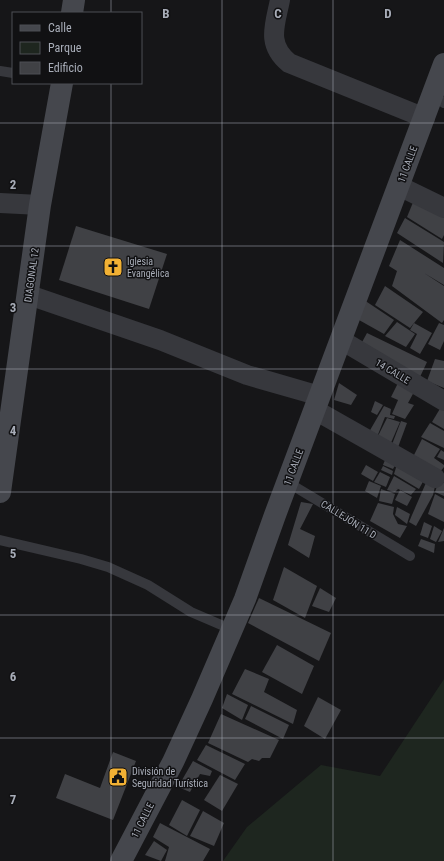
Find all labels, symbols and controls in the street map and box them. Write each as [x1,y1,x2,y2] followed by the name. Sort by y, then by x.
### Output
[162,6,170,21] text: B
[274,6,282,21] text: C
[384,6,392,21] text: D
[12,12,142,84] legend
[48,21,72,35] text: Calle
[48,41,82,55] text: Parque
[48,61,83,75] text: Edificio
[396,144,419,184] street label: 11 CALLE
[10,177,17,192] text: 2
[22,247,41,303] street label: DIAGONAL 12
[102,256,124,278] church icon: Iglesia Evangélica
[127,256,170,279] place label: Iglesia Evangélica
[10,300,16,315] text: 3
[374,357,412,386] street label: 14 CALLE
[10,423,17,438] text: 4
[282,447,305,487] street label: 11 CALLE
[319,497,379,541] street label: CALLEJÓN 11 D
[10,546,17,561] text: 5
[10,669,17,684] text: 6
[107,766,129,788] public building icon: División de Seguridad Turística
[132,766,208,789] place label: División de Seguridad Turística
[10,792,17,807] text: 7
[129,801,156,840] street label: 11 CALLE

